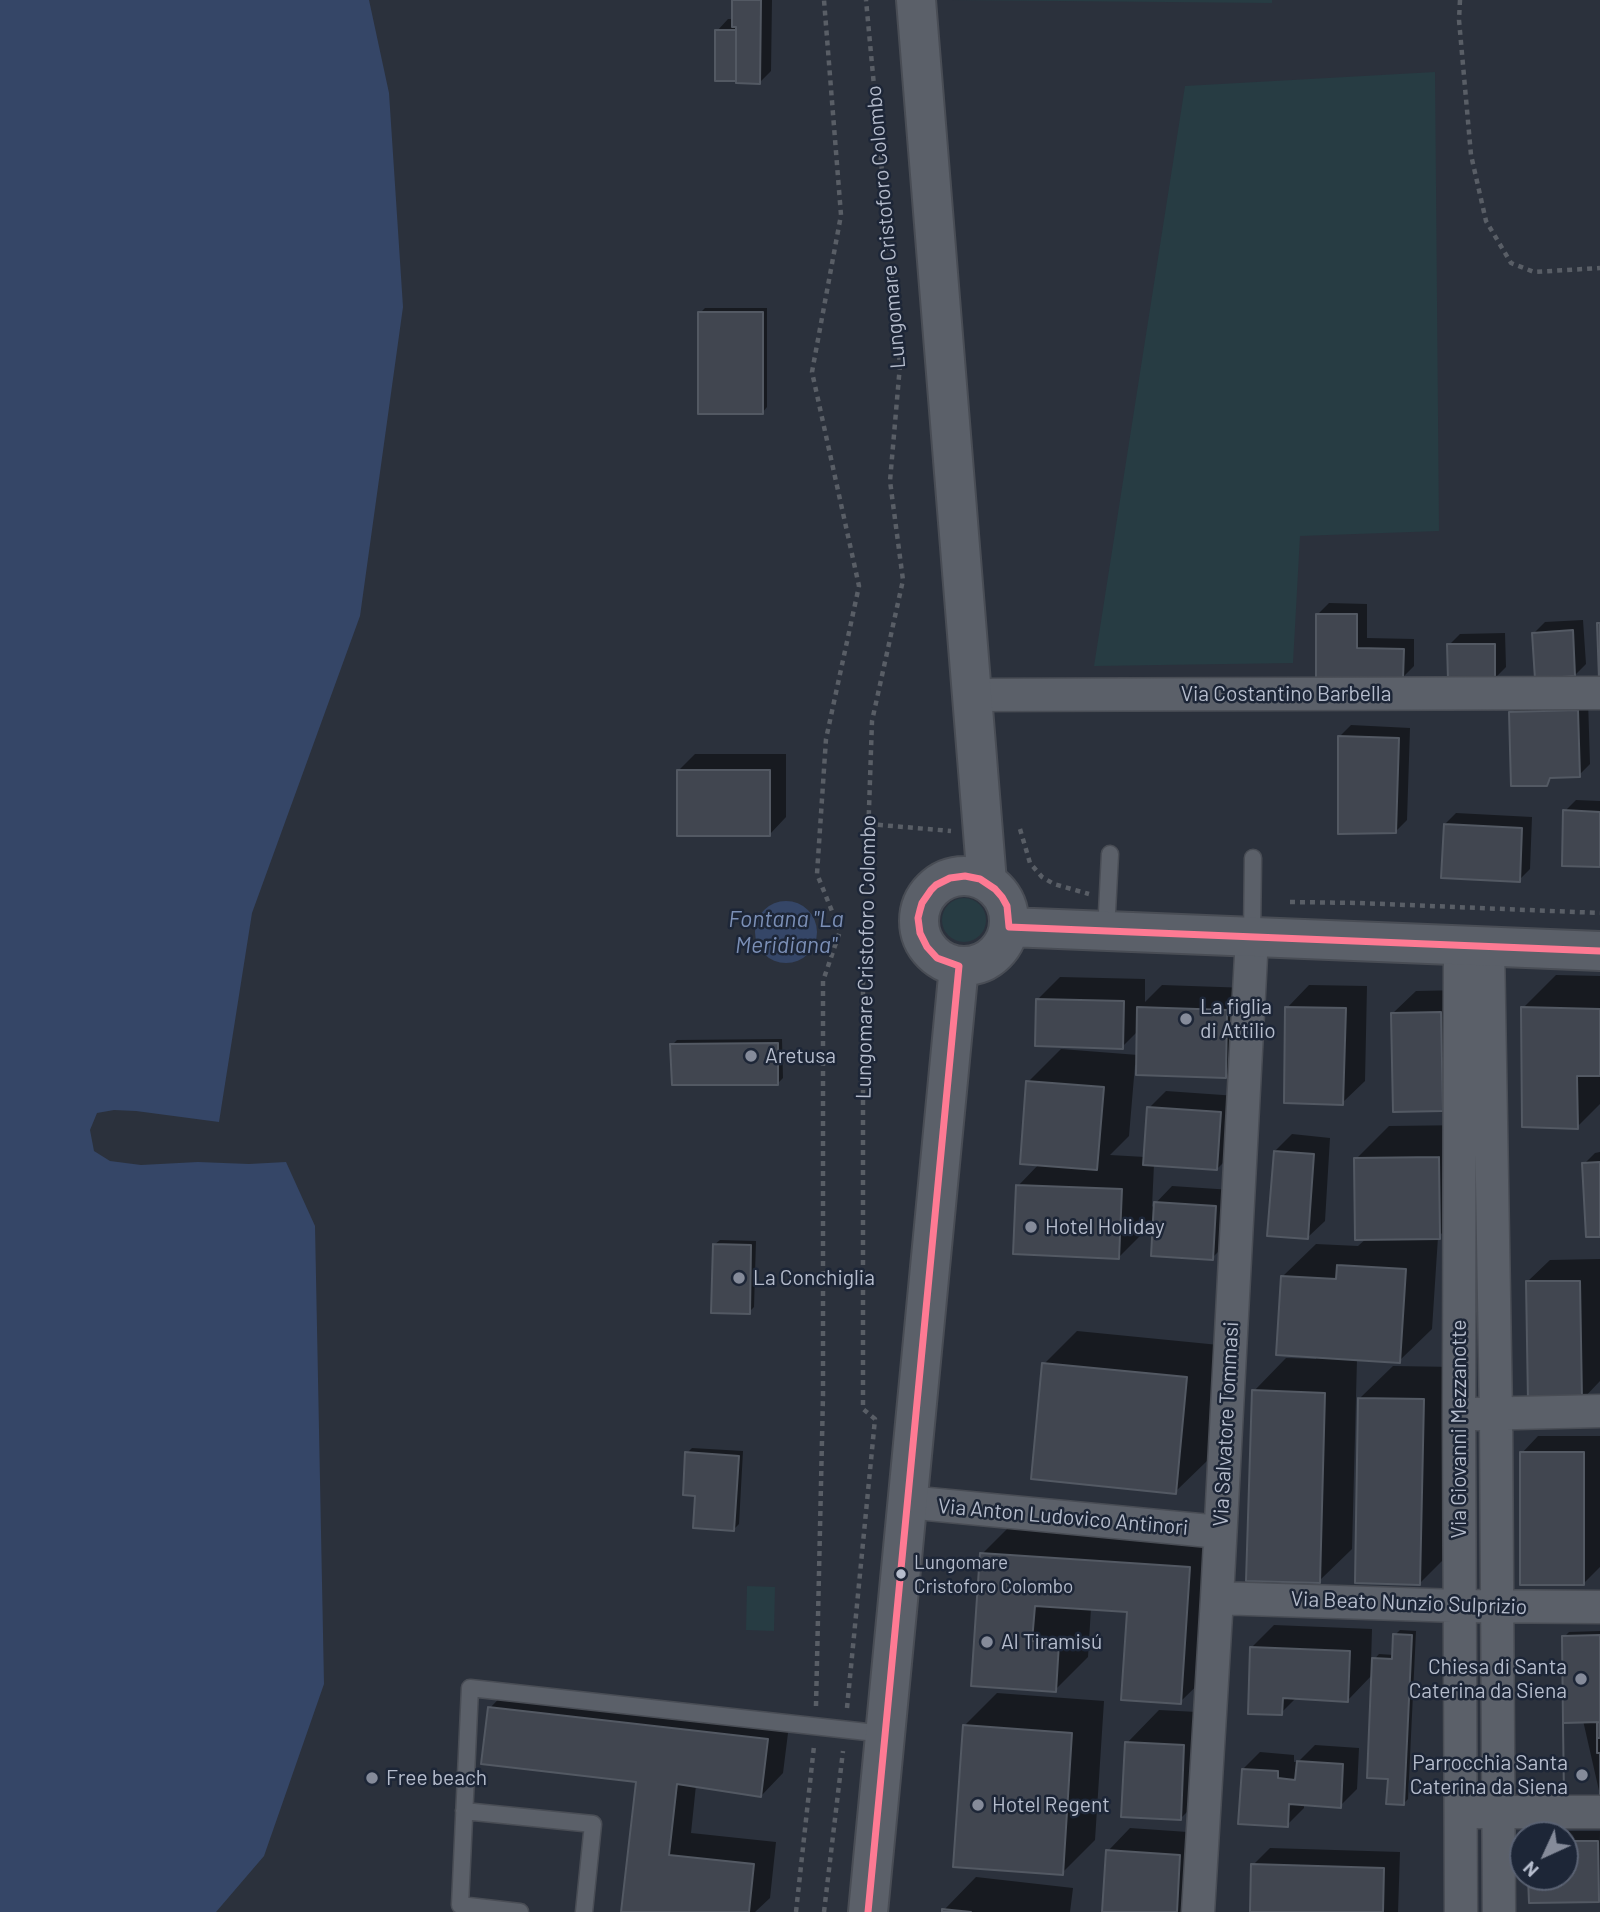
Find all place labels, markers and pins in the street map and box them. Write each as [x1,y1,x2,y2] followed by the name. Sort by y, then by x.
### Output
[1200,994,1276,1044] place label: La figlia di Attilio
[1178,1011,1194,1027] marker: La figlia di Attilio
[765,1043,836,1069] place label: Aretusa
[743,1048,759,1064] marker: Aretusa
[1045,1214,1165,1240] place label: Hotel Holiday
[1023,1219,1039,1235] marker: Hotel Holiday
[753,1265,875,1291] place label: La Conchiglia
[731,1270,747,1286] marker: La Conchiglia
[914,1552,1073,1596] place label: Lungomare Cristoforo Colombo
[894,1567,908,1581] marker: Lungomare Cristoforo Colombo
[1001,1629,1102,1655] place label: Al Tiramisú
[979,1634,995,1650] marker: Al Tiramisú
[1409,1654,1567,1704] place label: Chiesa di Santa Caterina da Siena
[1573,1671,1589,1687] marker: Chiesa di Santa Caterina da Siena
[1410,1750,1568,1800] place label: Parrocchia Santa Caterina da Siena
[386,1765,487,1791] place label: Free beach
[1574,1767,1590,1783] marker: Parrocchia Santa Caterina da Siena
[364,1770,380,1786] marker: Free beach
[992,1792,1110,1818] place label: Hotel Regent
[970,1797,986,1813] marker: Hotel Regent

